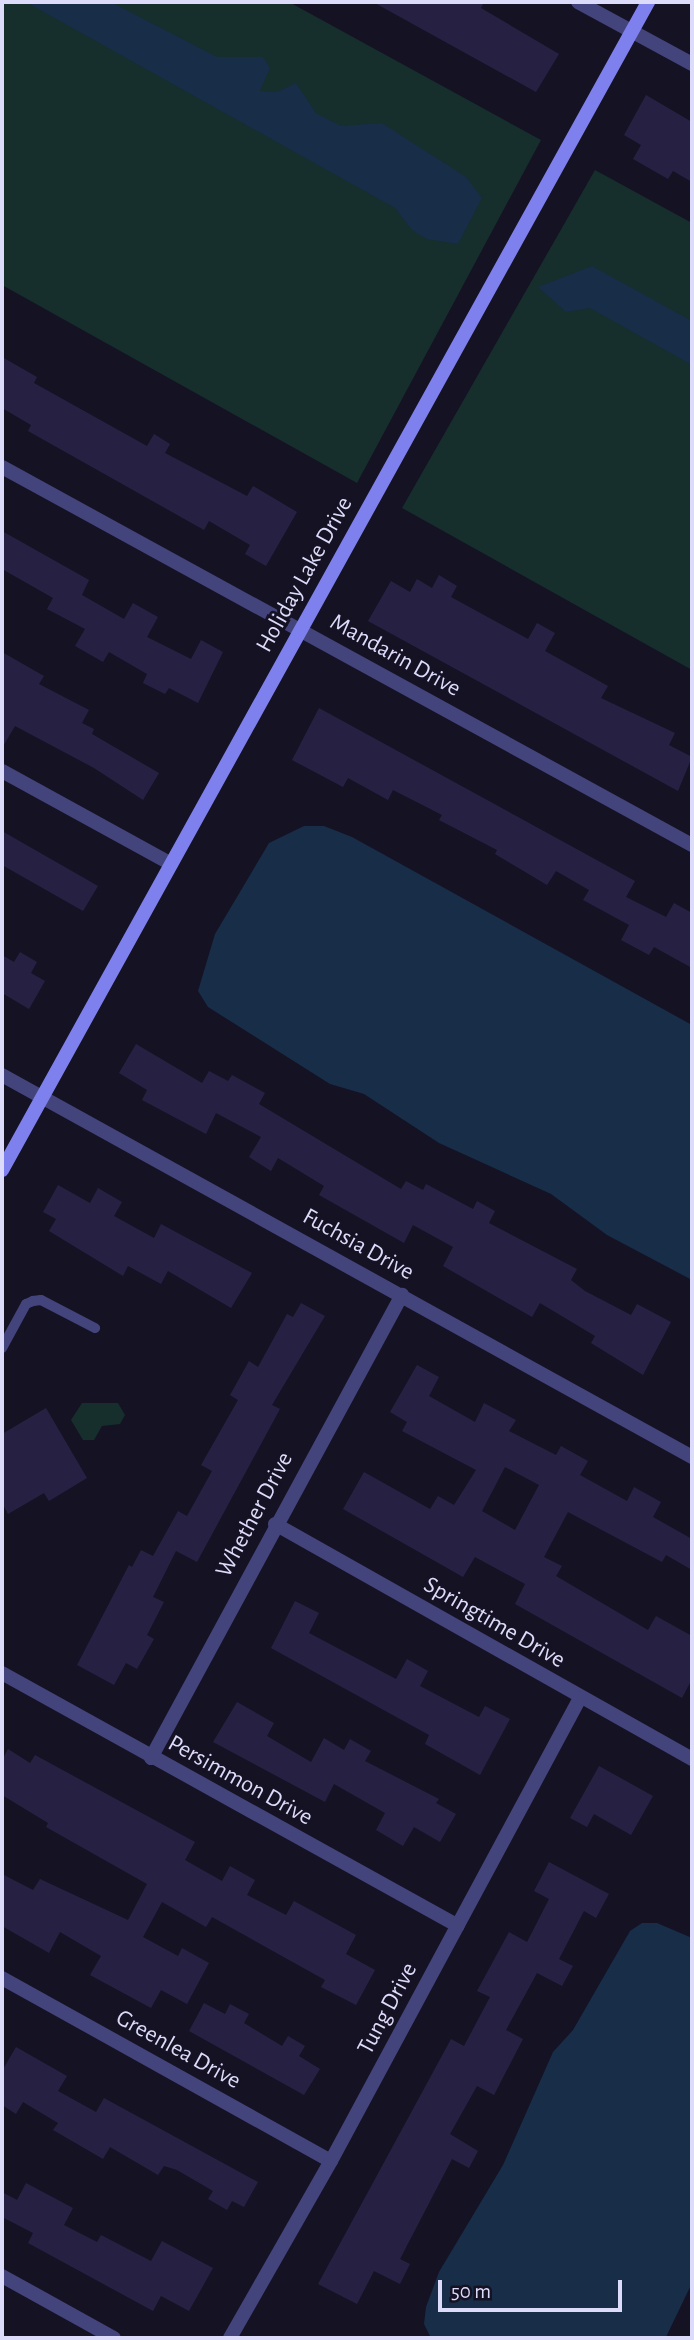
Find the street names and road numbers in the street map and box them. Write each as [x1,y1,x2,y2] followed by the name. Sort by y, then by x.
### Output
[250,492,360,658] street label: Holiday Lake Drive
[325,608,465,704] street label: Mandarin Drive
[297,1203,419,1287] street label: Fuchsia Drive
[210,1448,300,1582] street label: Whether Drive
[418,1571,570,1675] street label: Springtime Drive
[163,1729,317,1833] street label: Persimmon Drive
[352,1958,424,2060] street label: Tung Drive
[111,2004,245,2096] street label: Greenlea Drive

